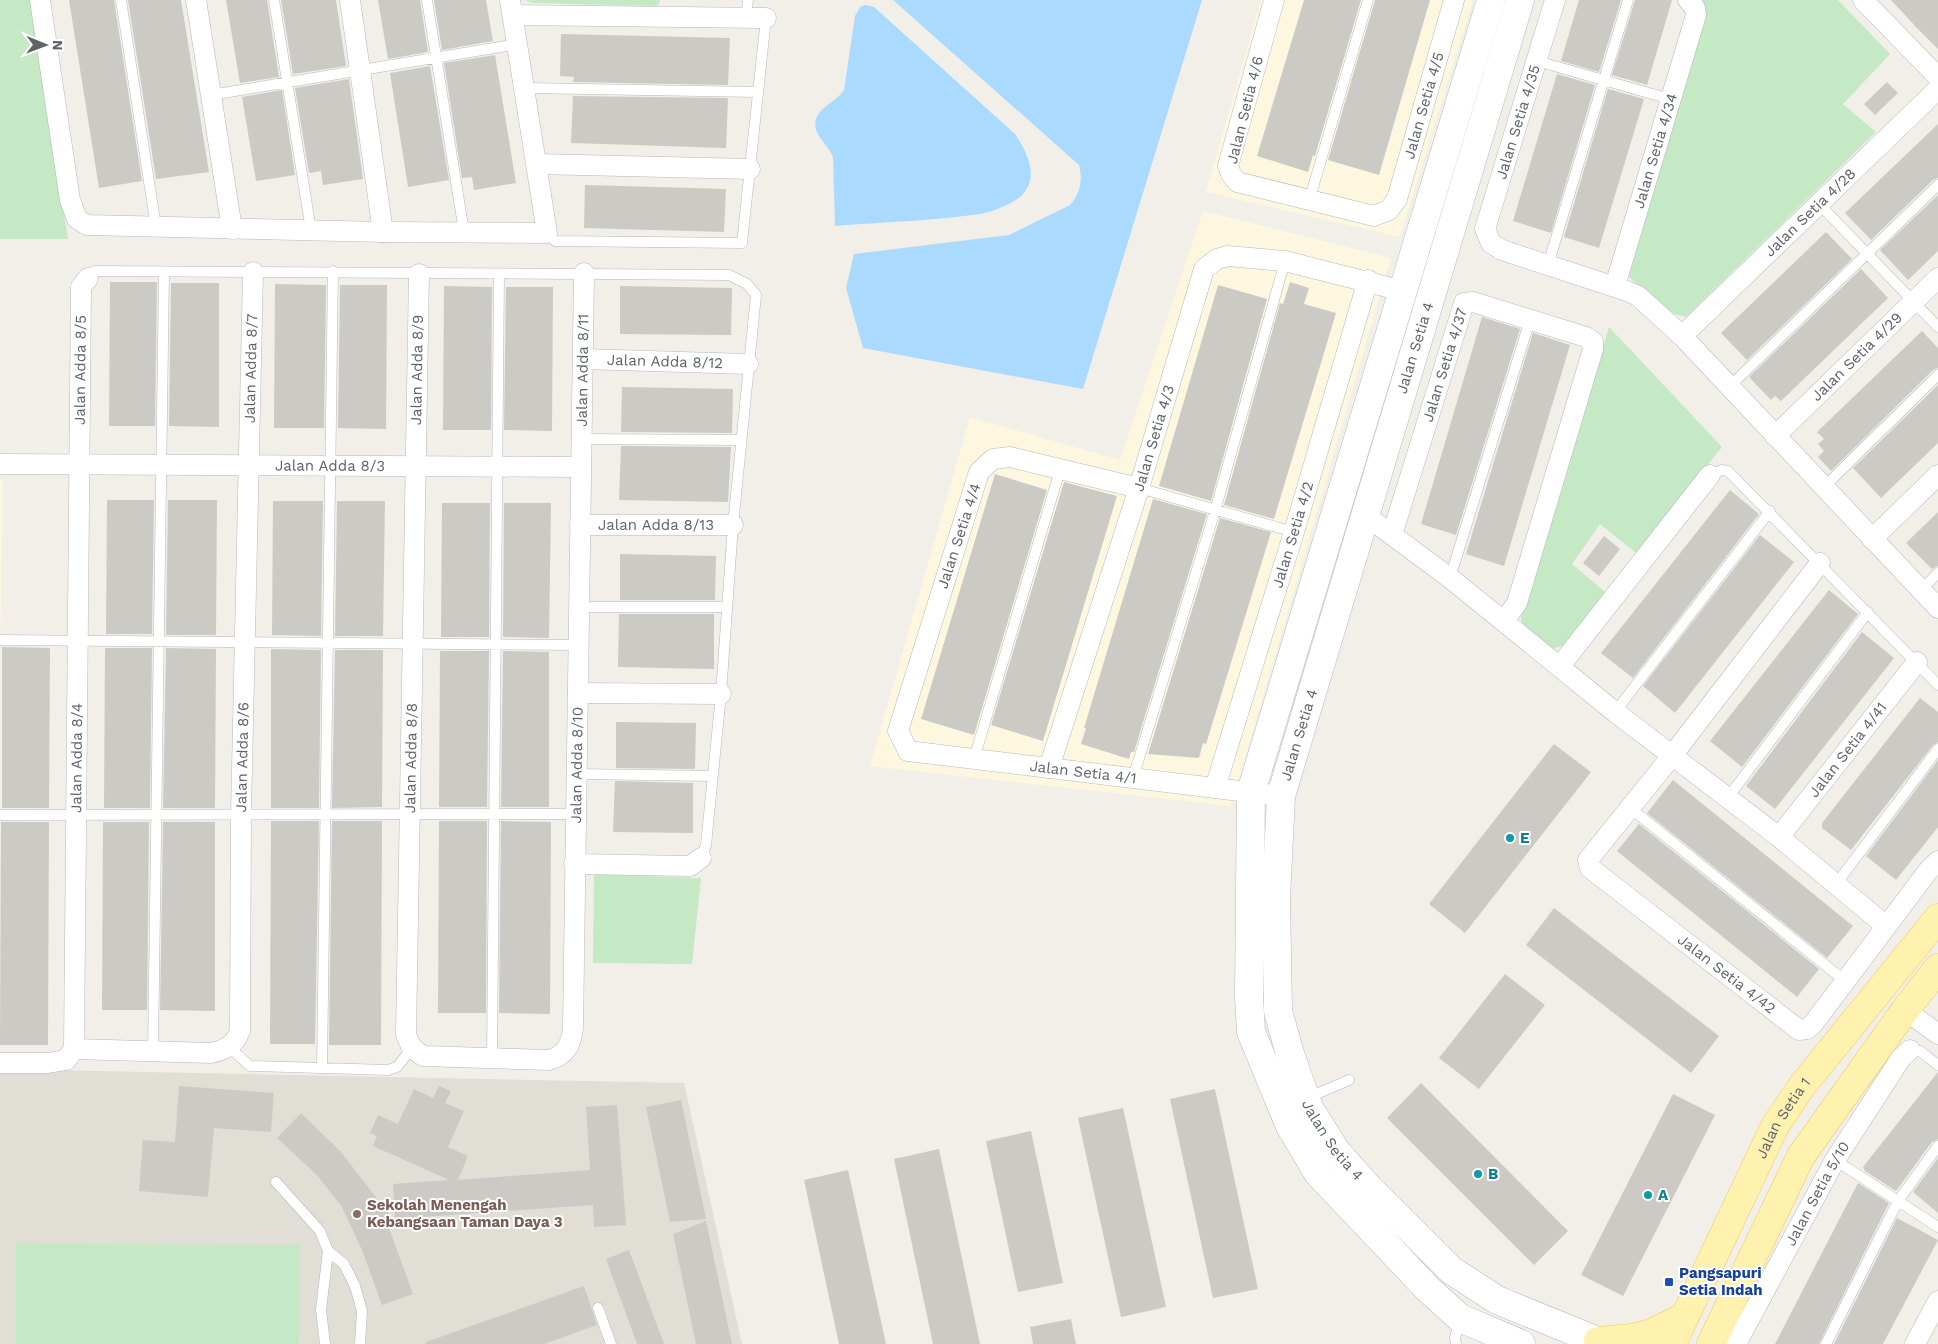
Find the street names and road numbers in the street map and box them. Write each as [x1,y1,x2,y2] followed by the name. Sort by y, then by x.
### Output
[1400,50,1448,161] street label: Jalan Setia 4/5
[1223,54,1267,166] street label: Jalan Setia 4/6
[1492,62,1544,182] street label: Jalan Setia 4/35
[1630,91,1681,211] street label: Jalan Setia 4/34
[1761,164,1859,260] street label: Jalan Setia 4/28
[1393,300,1437,396] street label: Jalan Setia 4
[1419,306,1471,424] street label: Jalan Setia 4/37
[1808,309,1906,405] street label: Jalan Setia 4/29
[241,313,261,423] street label: Jalan Adda 8/7
[573,314,592,427] street label: Jalan Adda 8/11
[71,315,90,425] street label: Jalan Adda 8/5
[407,315,427,425] street label: Jalan Adda 8/9
[607,351,723,372] street label: Jalan Adda 8/12
[1129,383,1178,494] street label: Jalan Setia 4/3
[275,456,385,475] street label: Jalan Adda 8/3
[1268,479,1317,590] street label: Jalan Setia 4/2
[933,481,985,591] street label: Jalan Setia 4/4
[598,516,714,534] street label: Jalan Adda 8/13
[1277,687,1321,783] street label: Jalan Setia 4
[1805,699,1891,801] street label: Jalan Setia 4/41
[232,702,252,812] street label: Jalan Adda 8/6
[67,703,86,813] street label: Jalan Adda 8/4
[401,703,421,813] street label: Jalan Adda 8/8
[567,707,587,824] street label: Jalan Adda 8/10
[1029,757,1138,787] street label: Jalan Setia 4/1
[1674,930,1779,1017] street label: Jalan Setia 4/42
[1752,1074,1814,1161] street label: Jalan Setia 1
[1298,1098,1367,1184] street label: Jalan Setia 4
[1782,1138,1854,1249] street label: Jalan Setia 5/10

